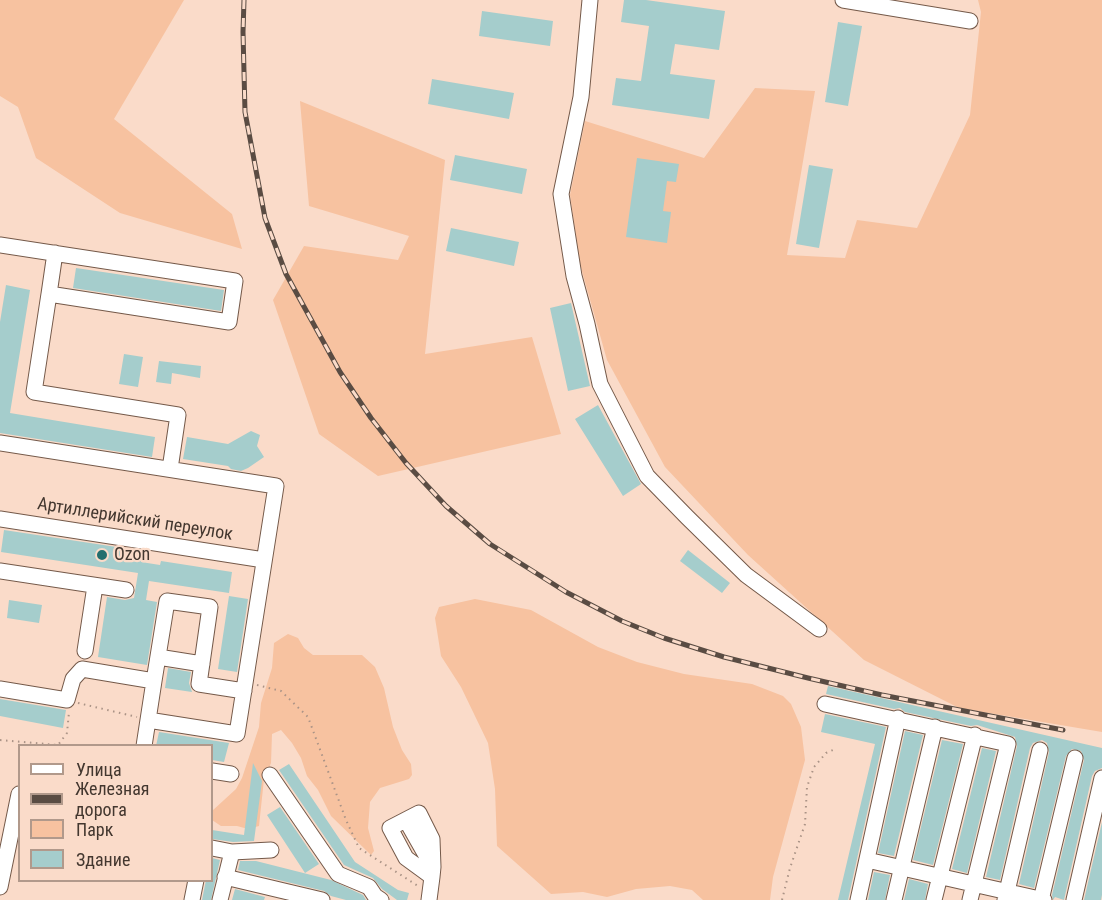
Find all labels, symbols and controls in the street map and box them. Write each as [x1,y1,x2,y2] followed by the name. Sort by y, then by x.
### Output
[36,494,234,546] street label: Артиллерийский переулок
[114,544,150,566] place label: Ozon
[95,548,109,562] marker: Ozon
[18,744,213,882] legend
[76,759,122,780] text: Улица
[75,778,150,820] text: Железная дорога
[76,819,113,840] text: Парк
[76,849,130,870] text: Здание

